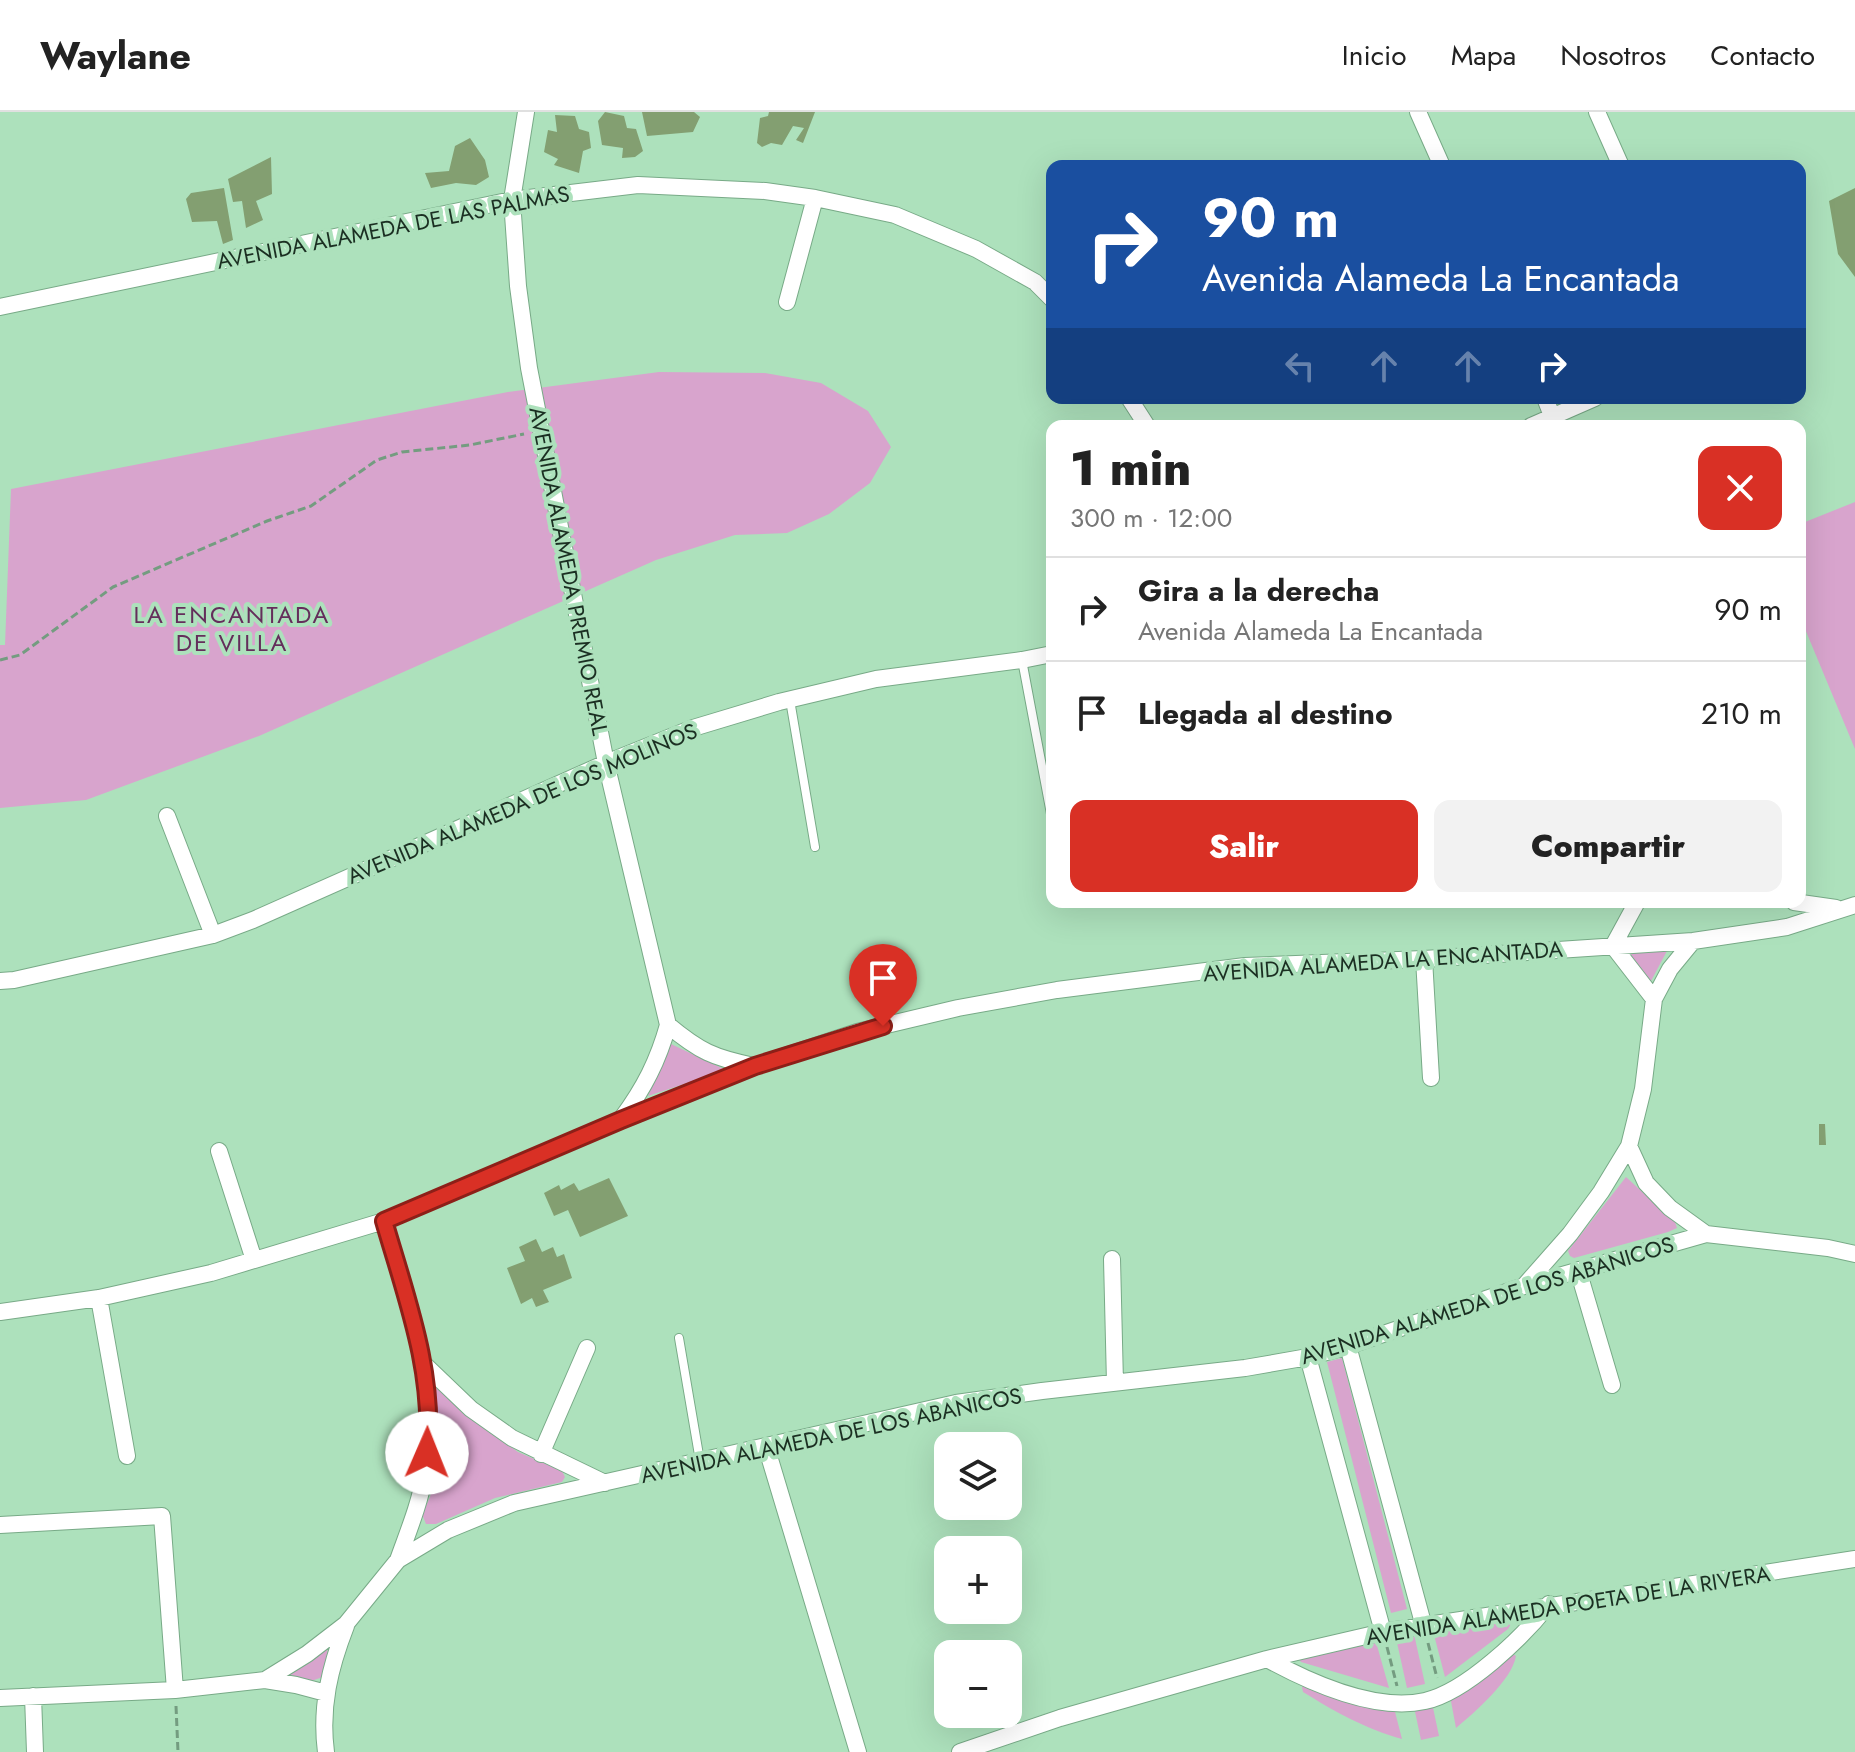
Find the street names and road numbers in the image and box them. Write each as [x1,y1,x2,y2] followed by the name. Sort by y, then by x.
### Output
[214,177,572,277] street label: AVENIDA ALAMEDA DE LAS PALMAS
[521,404,617,738] street label: AVENIDA ALAMEDA PREMIO REAL
[342,714,702,892] street label: AVENIDA ALAMEDA DE LOS MOLINOS
[1202,932,1564,990] street label: AVENIDA ALAMEDA LA ENCANTADA
[1297,1228,1677,1372] street label: AVENIDA ALAMEDA DE LOS ABANICOS
[638,1379,1024,1491] street label: AVENIDA ALAMEDA DE LOS ABANICOS
[1364,1557,1773,1653] street label: AVENIDA ALAMEDA POETA DE LA RIVERA

